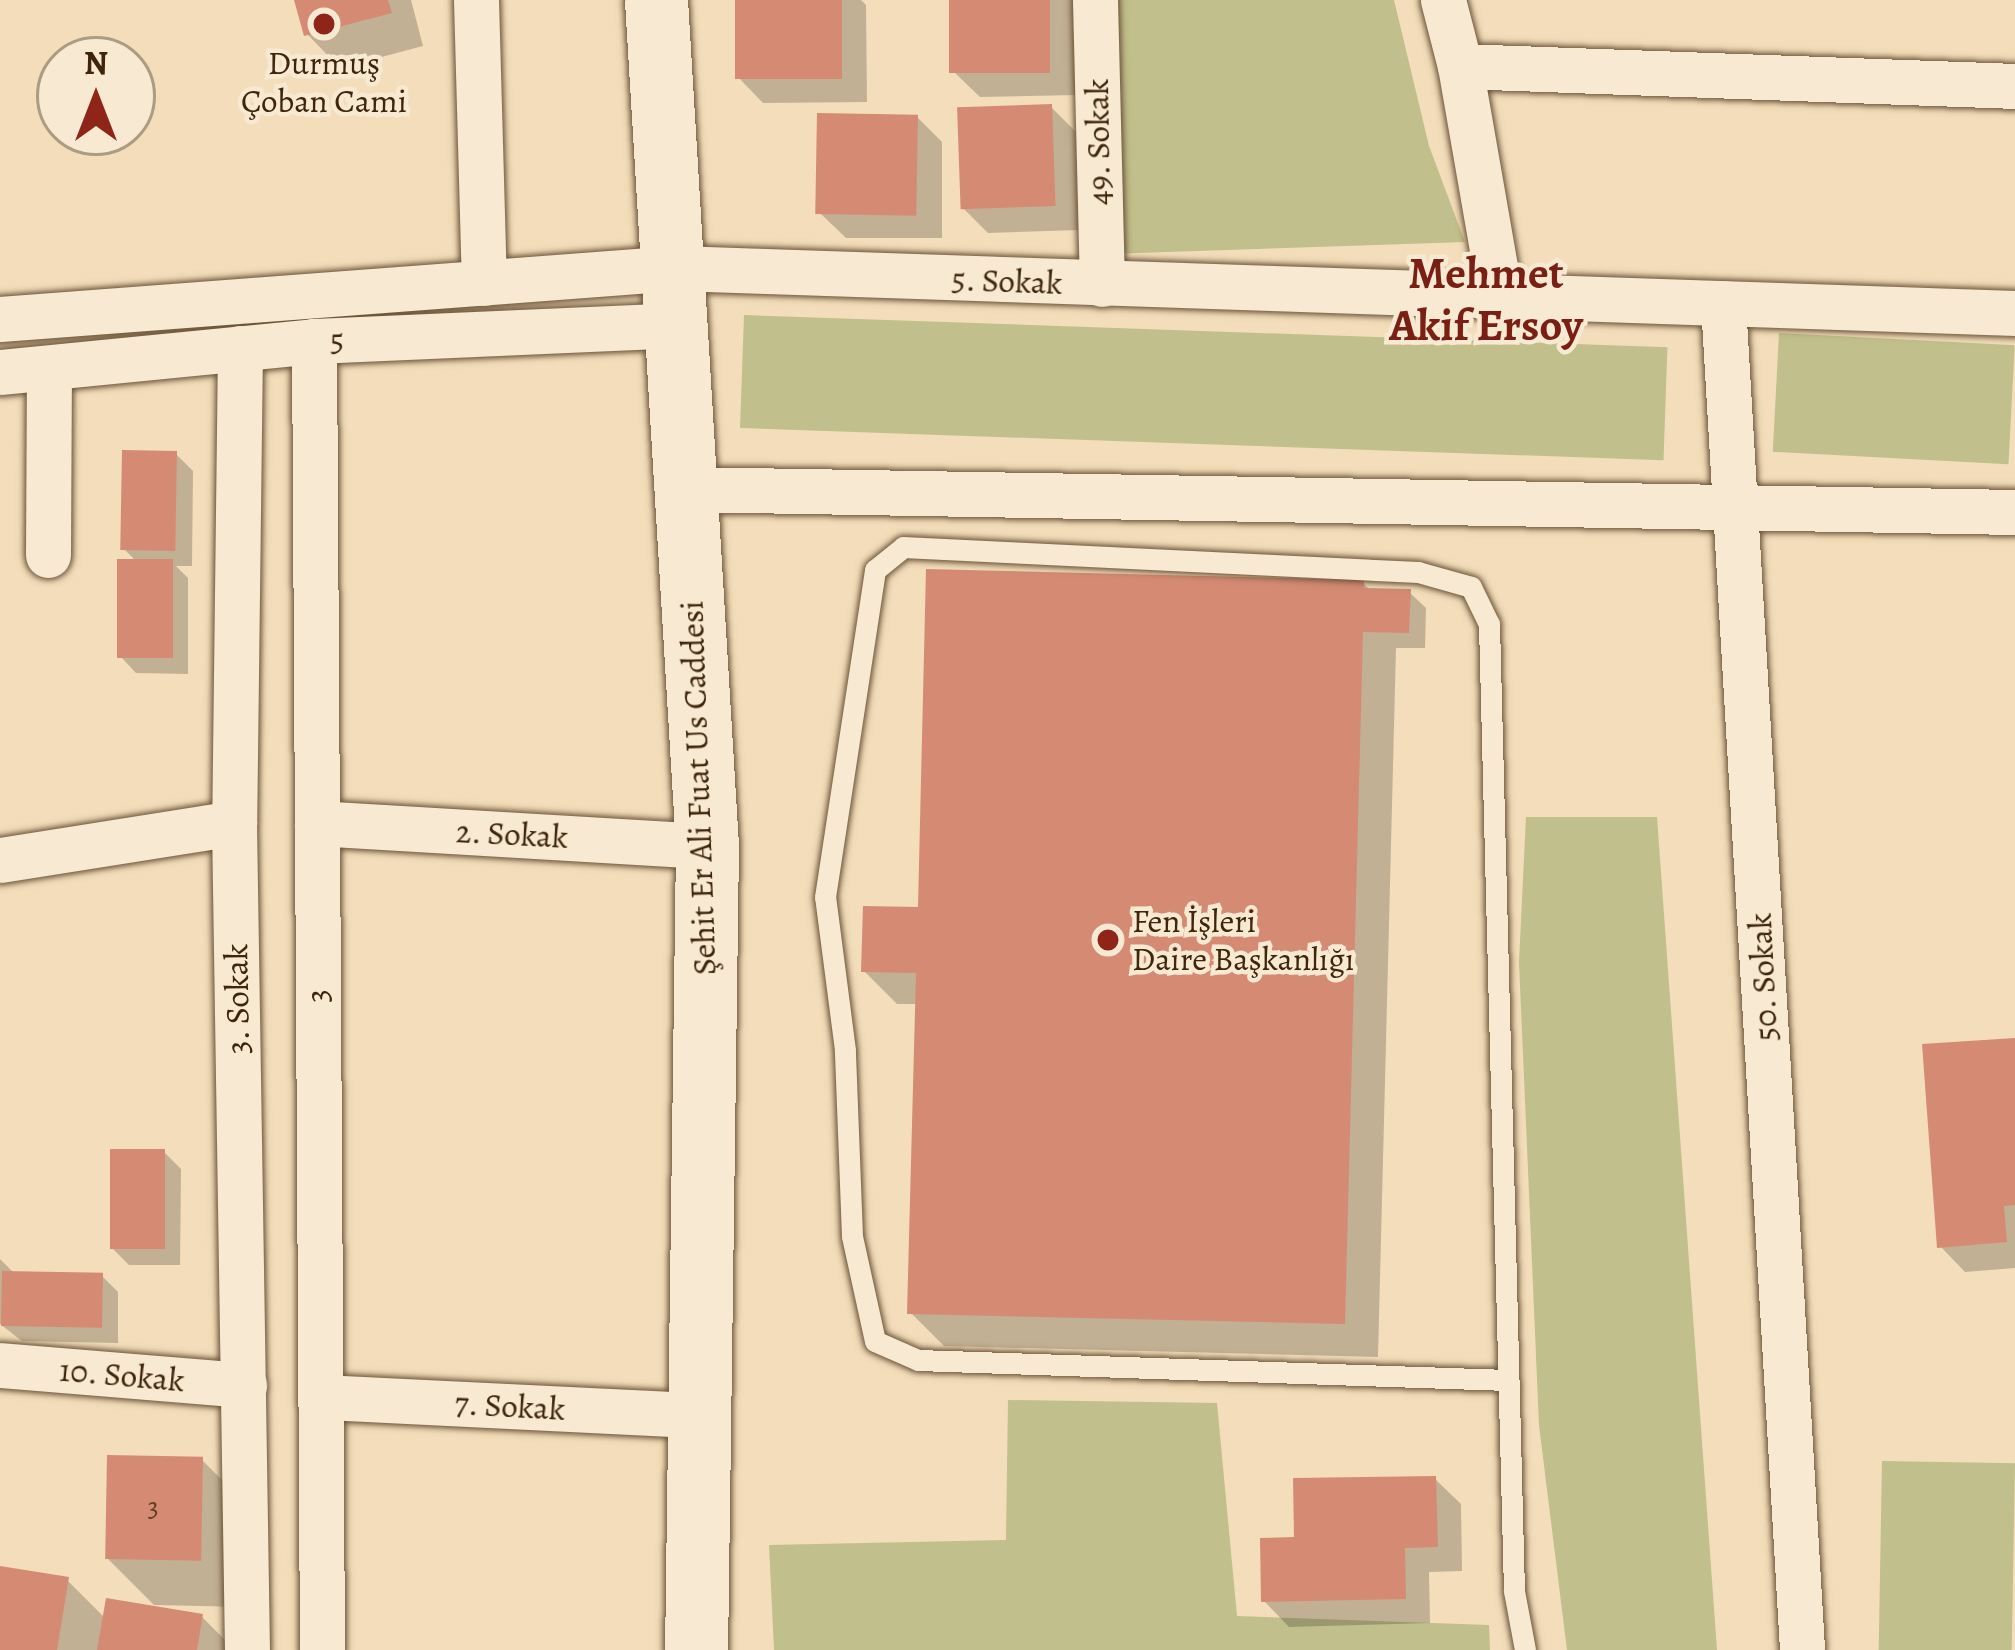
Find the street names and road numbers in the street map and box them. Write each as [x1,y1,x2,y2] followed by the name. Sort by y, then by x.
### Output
[1077,78,1119,206] street label: 49. Sokak
[951,259,1063,303] street label: 5. Sokak
[329,320,345,360] street label: 5
[672,600,724,976] street label: Şehit Er Ali Fuat Us Caddesi
[455,811,569,857] street label: 2. Sokak
[1740,911,1786,1043] street label: 50. Sokak
[216,943,258,1055] street label: 3. Sokak
[298,989,338,1003] street label: 3
[57,1350,187,1400] street label: 10. Sokak
[453,1383,567,1429] street label: 7. Sokak

